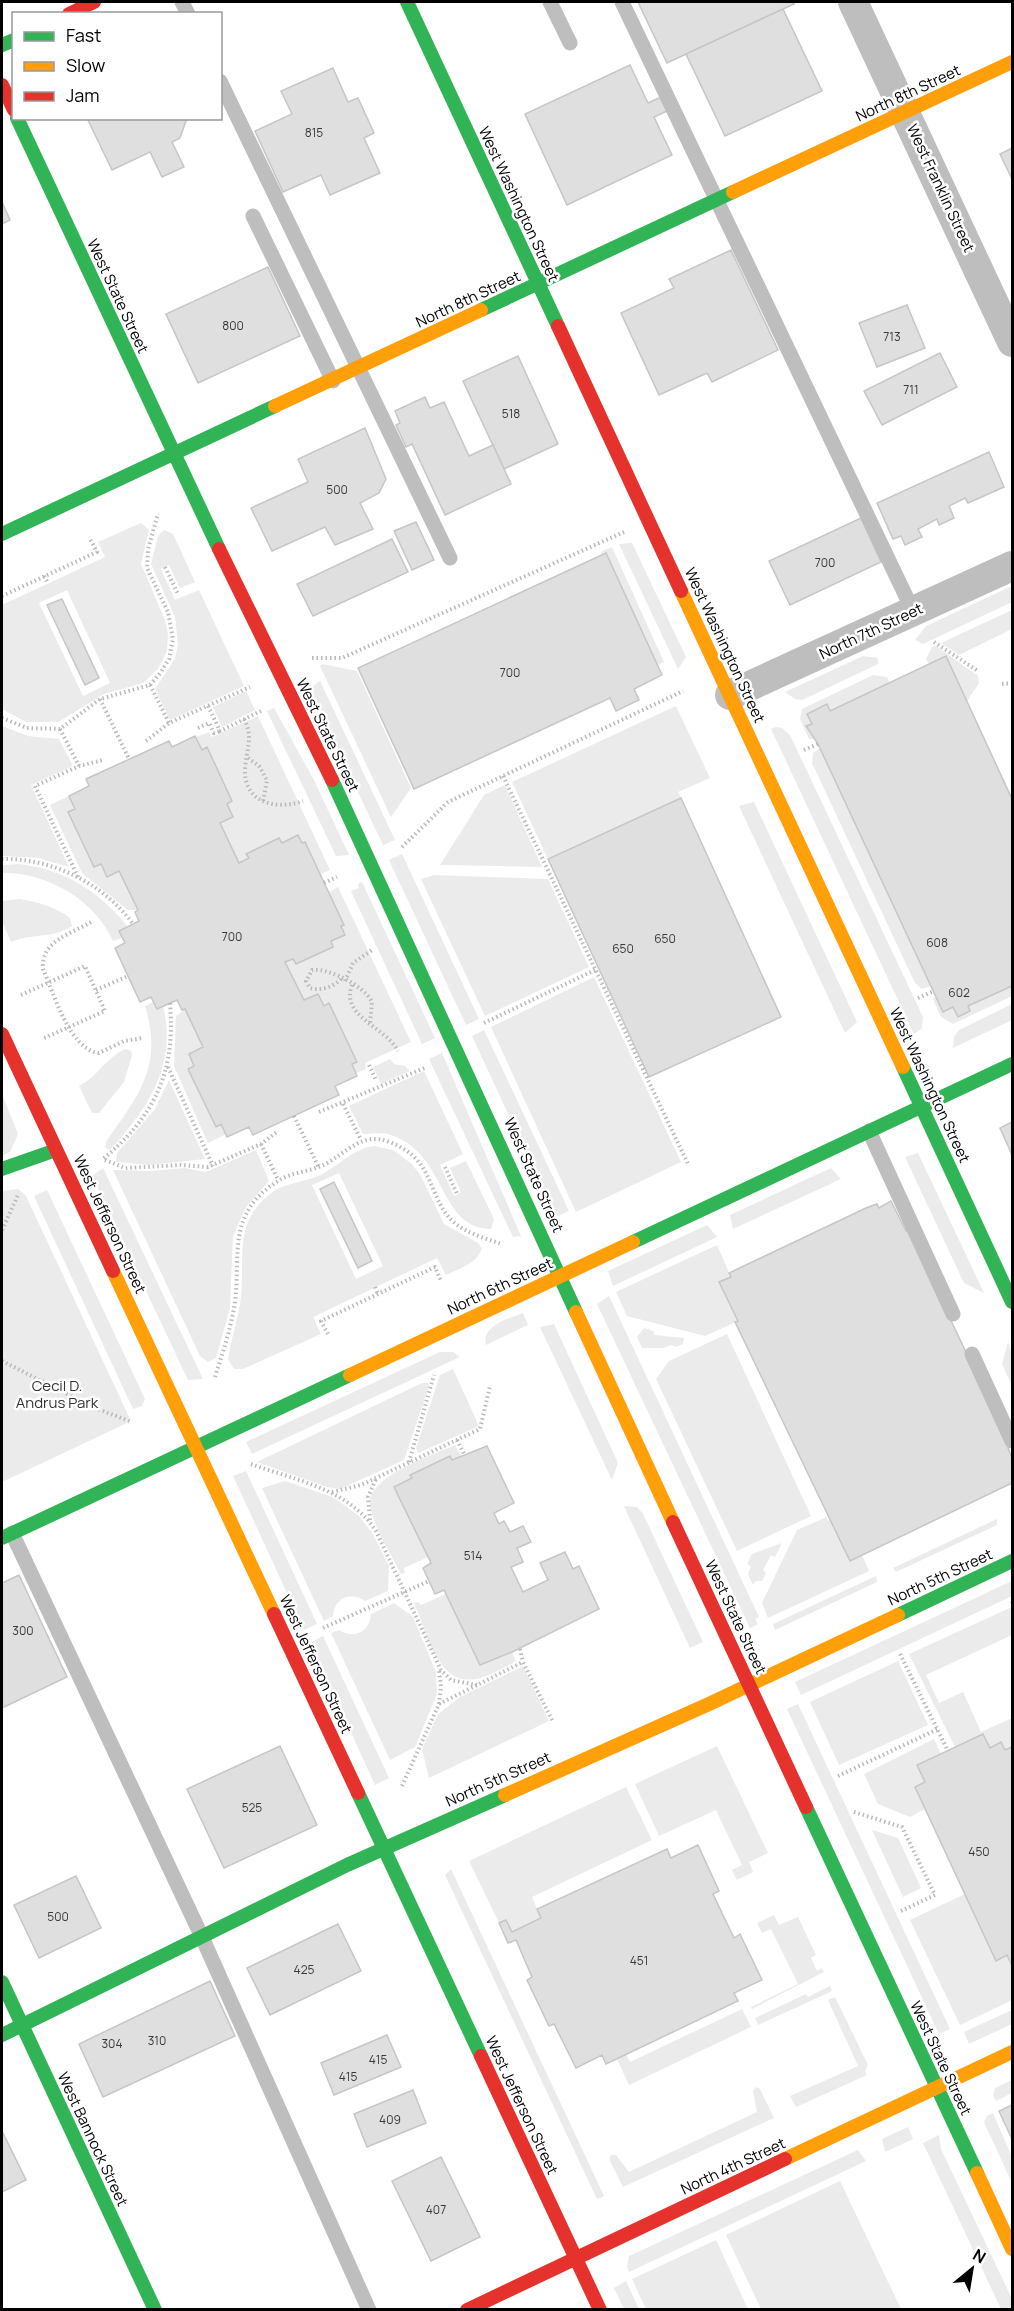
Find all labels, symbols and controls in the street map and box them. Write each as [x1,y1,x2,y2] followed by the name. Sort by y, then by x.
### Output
[12,12,222,120] legend
[66,23,101,47] text: Fast
[66,53,106,77] text: Slow
[852,60,964,126] street label: North 8th Street
[66,83,100,107] text: Jam
[902,121,980,255] street label: West Franklin Street
[474,123,564,285] street label: West Washington Street
[305,124,323,141] house number: 815
[82,235,154,357] street label: West State Street
[412,266,524,332] street label: North 8th Street
[222,317,244,334] house number: 800
[883,328,901,345] house number: 713
[903,381,919,398] house number: 711
[502,405,520,422] house number: 518
[326,481,348,498] house number: 500
[815,554,835,571] house number: 700
[680,564,770,726] street label: West Washington Street
[816,598,926,664] street label: North 7th Street
[500,664,520,681] house number: 700
[291,675,365,795] street label: West State Street
[222,928,242,945] house number: 700
[654,930,676,947] house number: 650
[926,934,948,951] house number: 608
[612,940,634,957] house number: 650
[948,984,970,1001] house number: 602
[885,1004,975,1166] street label: West Washington Street
[499,1114,569,1236] street label: West State Street
[69,1151,151,1297] street label: West Jefferson Street
[444,1252,556,1320] street label: North 6th Street
[16,1375,99,1413] park label: Cecil D. Andrus Park
[884,1544,996,1610] street label: North 5th Street
[464,1547,482,1564] house number: 514
[700,1556,772,1678] street label: West State Street
[275,1591,357,1737] street label: West Jefferson Street
[12,1622,34,1639] house number: 300
[442,1746,554,1812] street label: North 5th Street
[242,1799,262,1816] house number: 525
[968,1843,990,1860] house number: 450
[47,1908,69,1925] house number: 500
[630,1952,648,1969] house number: 451
[294,1961,314,1978] house number: 425
[905,1997,977,2119] street label: West State Street
[148,2032,166,2049] house number: 310
[481,2032,563,2178] street label: West Jefferson Street
[101,2035,123,2052] house number: 304
[369,2051,387,2068] house number: 415
[339,2068,357,2085] house number: 415
[53,2069,133,2209] street label: West Bannock Street
[379,2111,401,2128] house number: 409
[677,2133,789,2199] street label: North 4th Street
[426,2201,446,2218] house number: 407
[942,2239,1002,2299] north arrow
[969,2244,990,2268] text: N

